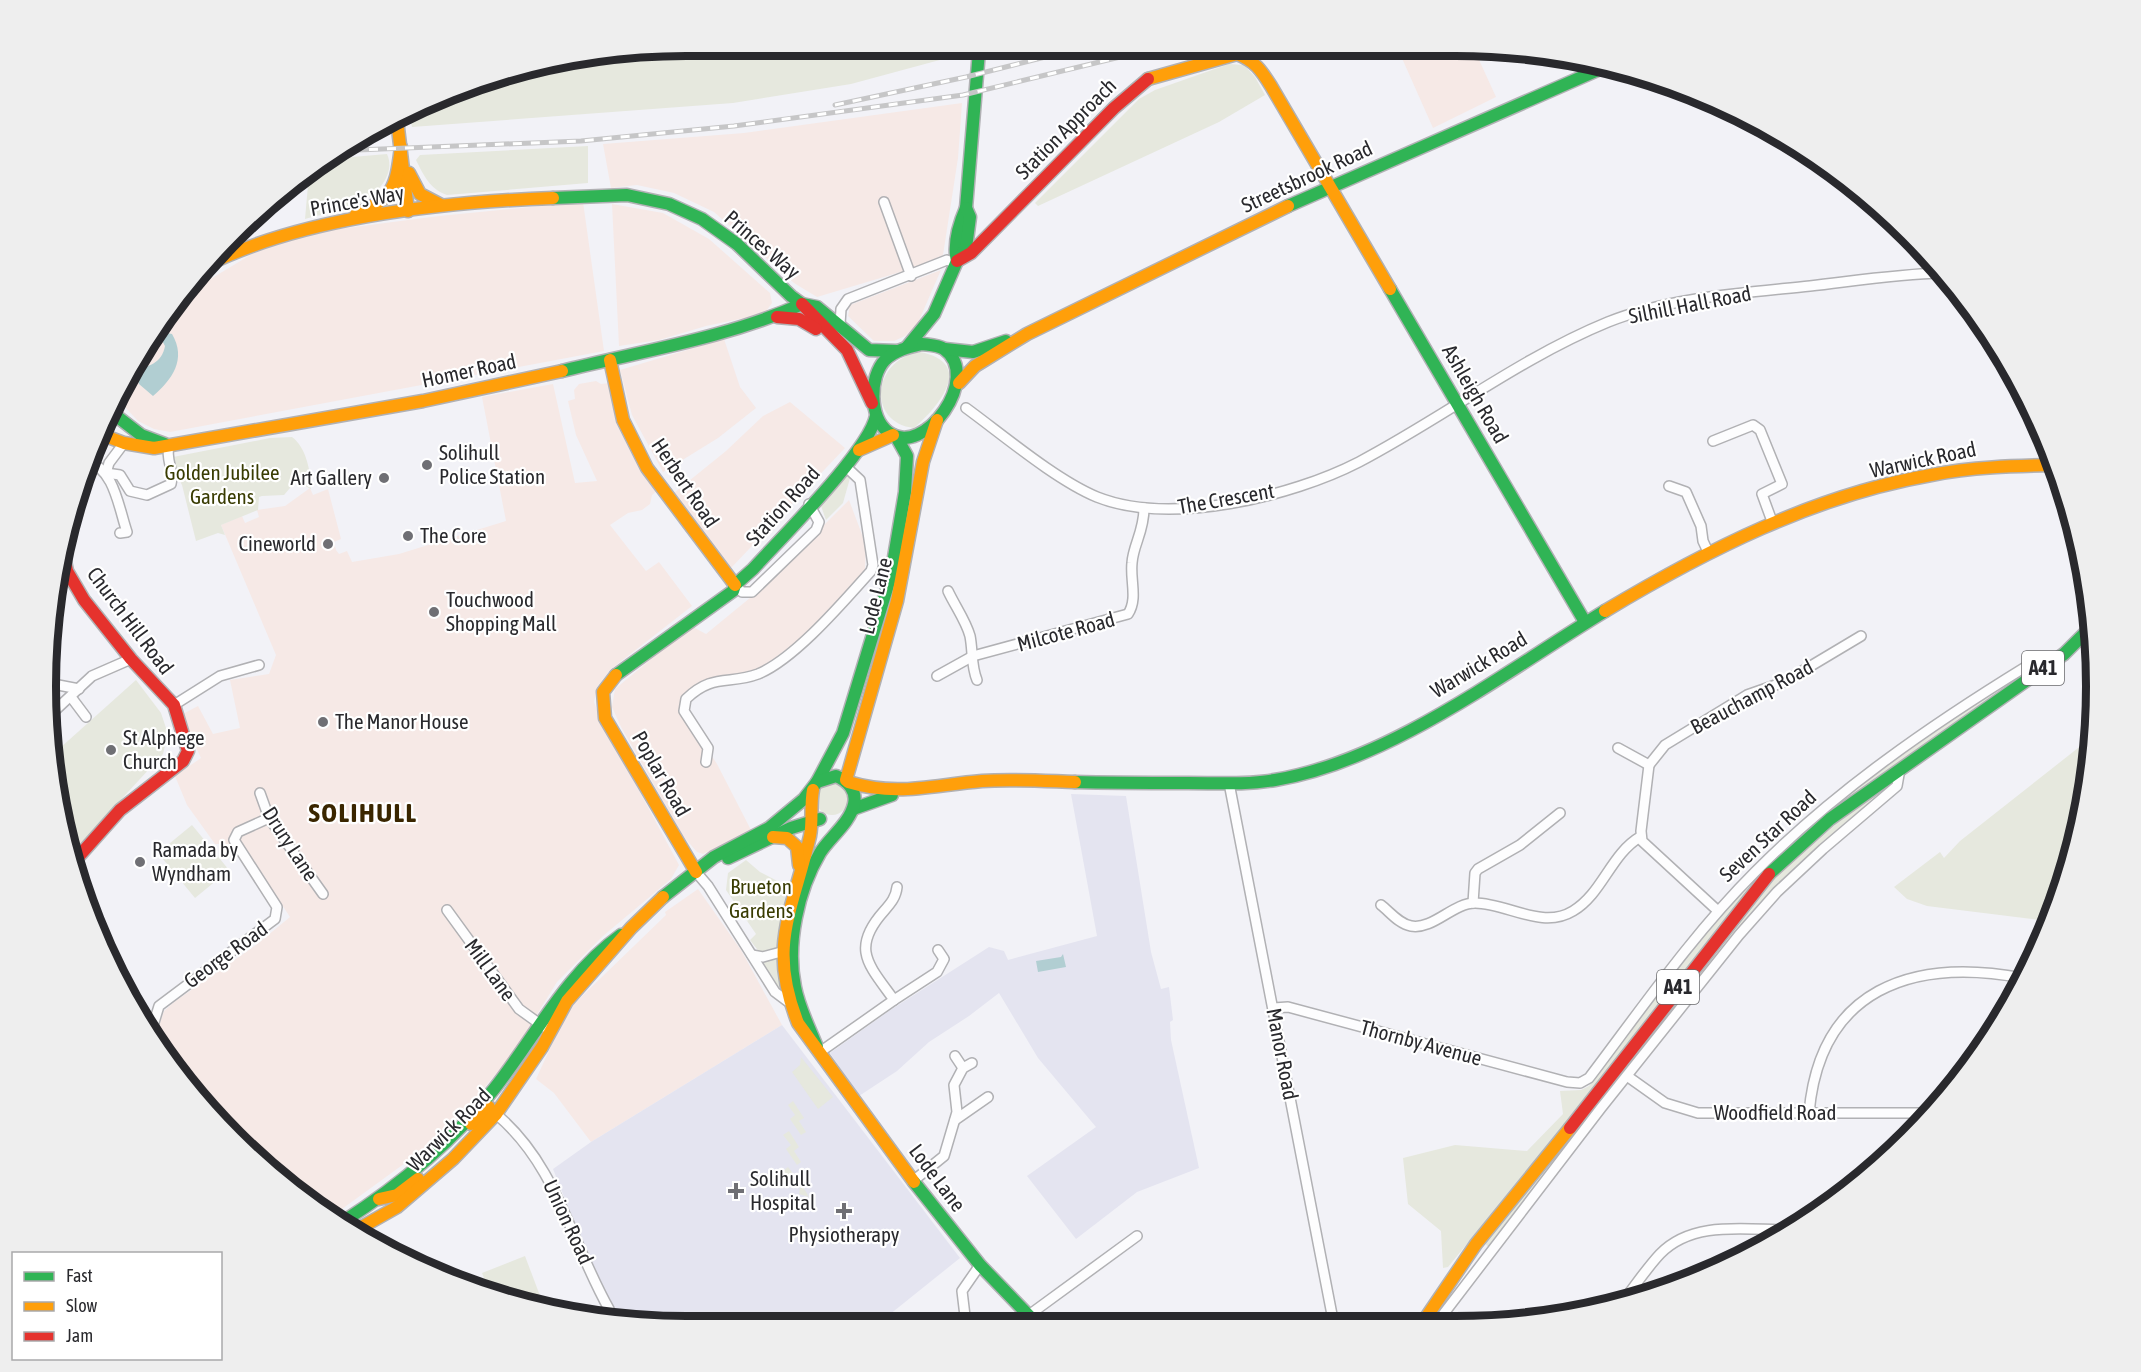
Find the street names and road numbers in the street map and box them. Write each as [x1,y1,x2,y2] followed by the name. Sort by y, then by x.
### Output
[1010,73,1121,184] street label: Station Approach
[1237,135,1376,217] street label: Streetsbrook Road
[308,180,406,220] street label: Prince's Way
[720,205,806,284] street label: Princes Way
[1627,280,1753,328] street label: Silhill Hall Road
[1438,340,1514,447] street label: Ashleigh Road
[419,348,518,392] street label: Homer Road
[647,433,724,532] street label: Herbert Road
[1868,436,1978,482] street label: Warwick Road
[740,461,824,550] street label: Station Road
[1176,478,1276,518] street label: The Crescent
[854,555,896,636] street label: Lode Lane
[83,562,179,679] street label: Church Hill Road
[1014,606,1117,656] street label: Milcote Road
[1426,626,1531,702] street label: Warwick Road
[2022,651,2064,685] road number: A41
[1686,654,1817,738] street label: Beauchamp Road
[628,727,696,820] street label: Poplar Road
[1714,785,1820,886] street label: Seven Star Road
[258,802,324,885] street label: Drury Lane
[179,916,272,992] street label: George Road
[460,934,521,1005] street label: Mill Lane
[1657,970,1699,1004] road number: A41
[1262,1006,1304,1102] street label: Manor Road
[1358,1014,1485,1070] street label: Thornby Avenue
[402,1083,495,1176] street label: Warwick Road
[1714,1100,1836,1124] street label: Woodfield Road
[905,1139,971,1216] street label: Lode Lane
[539,1176,599,1268] street label: Union Road

